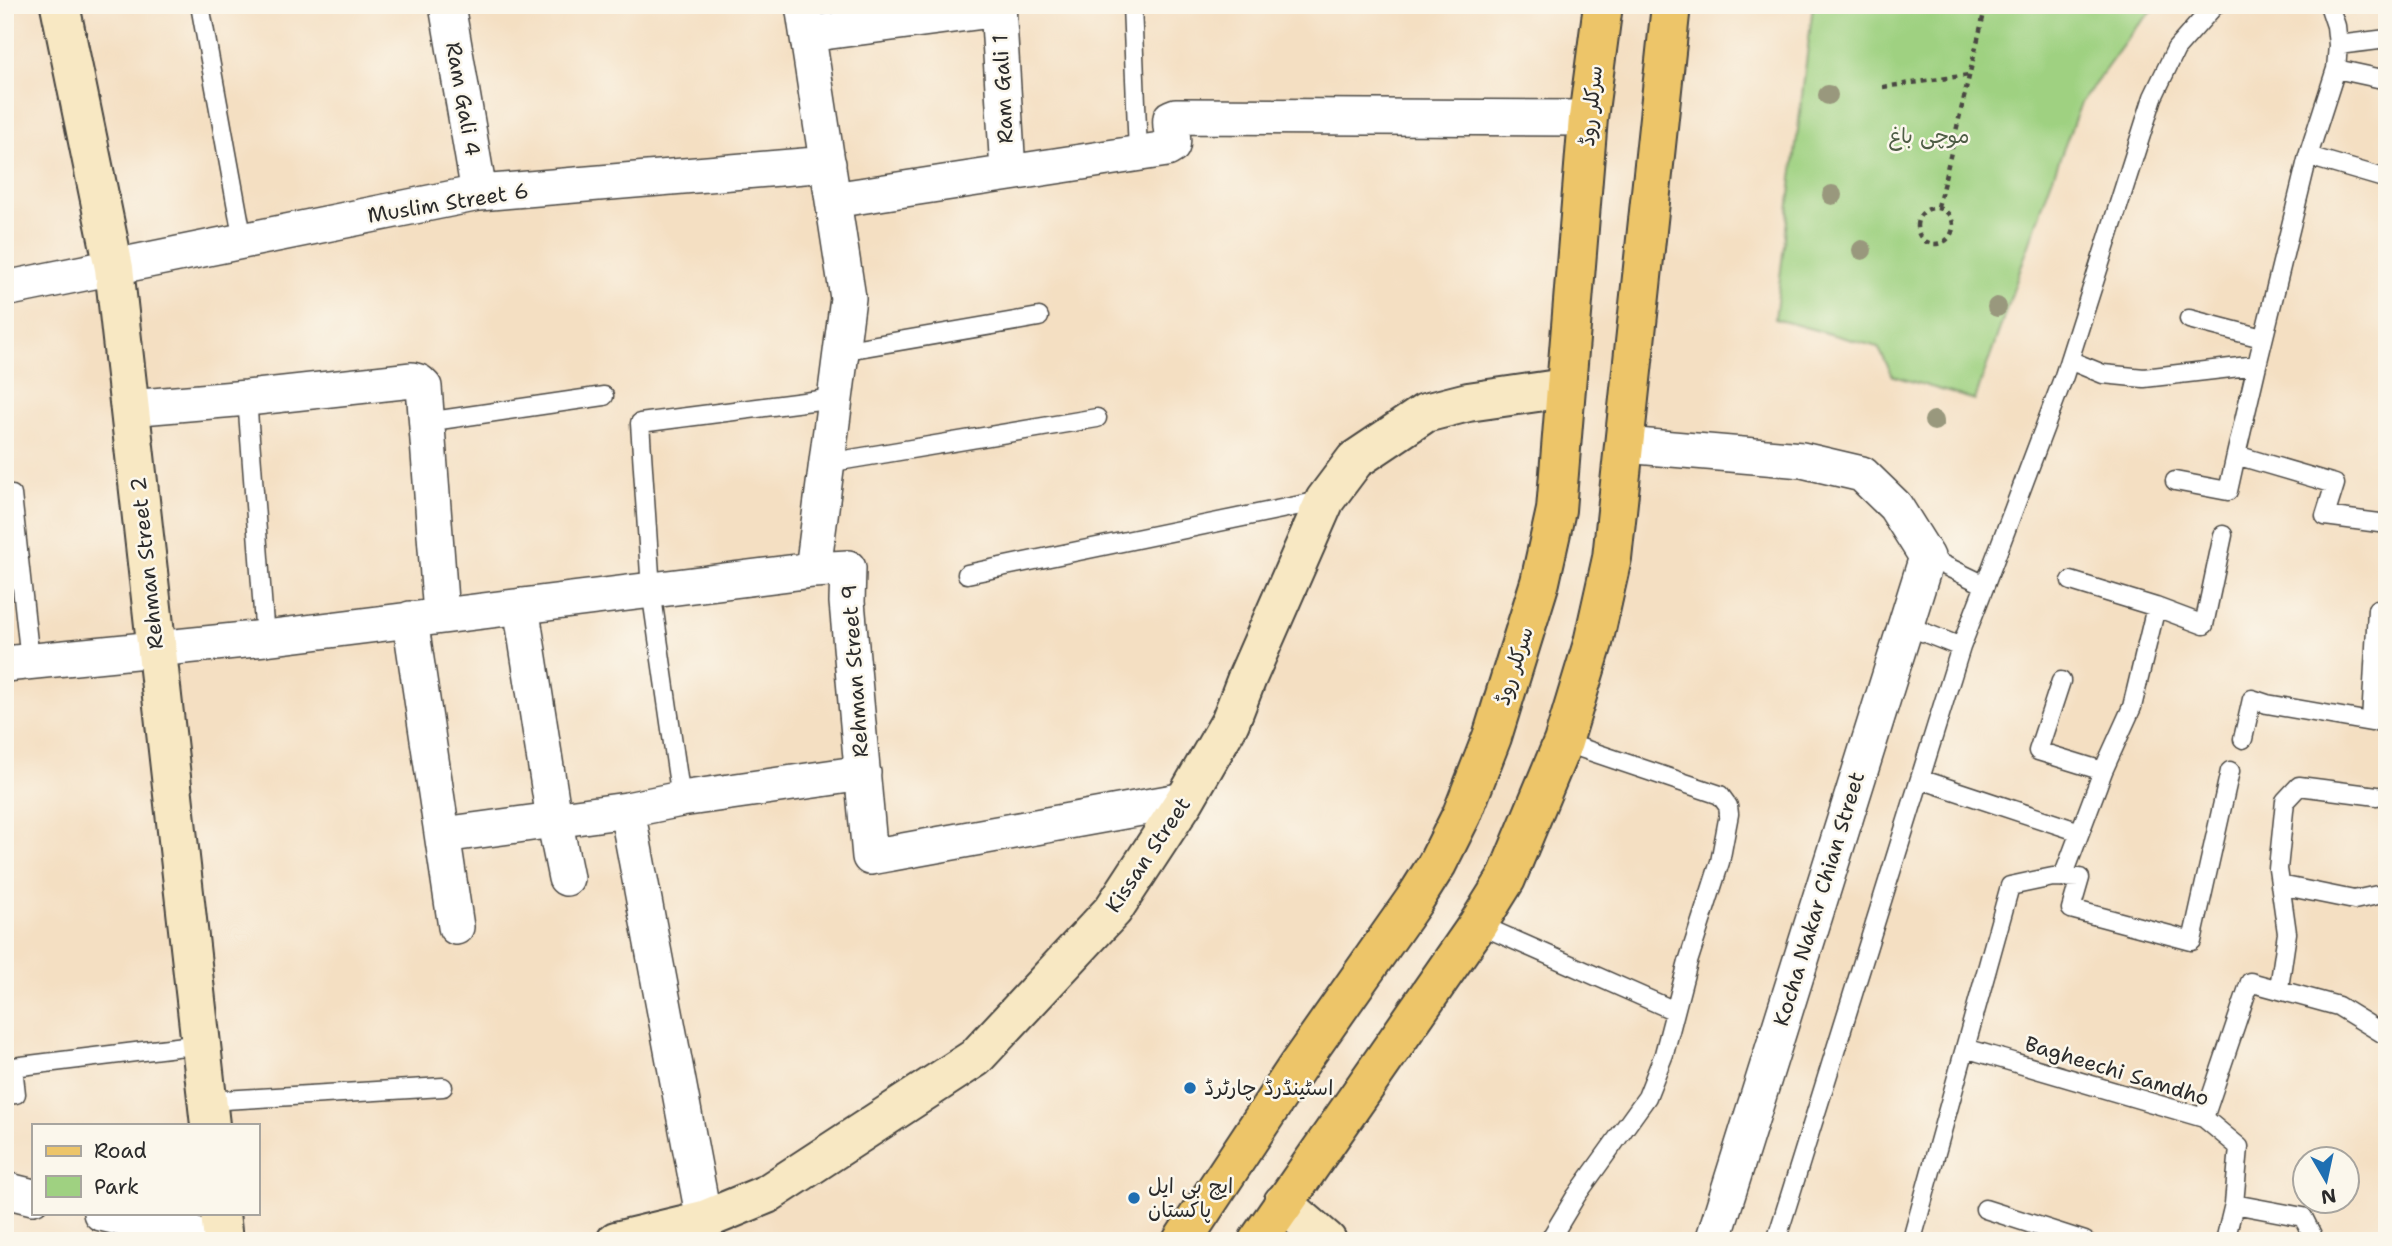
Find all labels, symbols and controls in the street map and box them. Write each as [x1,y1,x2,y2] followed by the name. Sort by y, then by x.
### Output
[986,34,1020,144] street label: Ram Gali 1
[439,40,487,158] street label: Ram Gali 4
[1573,64,1609,148] street label: سرکلر روڈ
[1889,122,1970,151] park label: موچی باغ
[366,176,530,230] street label: Muslim Street 6
[124,475,170,651] street label: Rehman Street 2
[835,584,875,758] street label: Rehman Street 9
[1488,623,1540,709] street label: سرکلر روڈ
[1767,768,1871,1030] street label: Kocha Nakar Chian Street
[1099,792,1197,918] street label: Kissan Street
[2021,1030,2213,1112] street label: Bagheechi Samdho
[1204,1074,1333,1102] place label: اسٹینڈرڈ چارٹرڈ
[1182,1080,1198,1096] marker: اسٹینڈرڈ چارٹرڈ
[32,1124,259,1214] legend
[94,1137,147,1165] text: Road
[2290,1144,2360,1214] north arrow
[1148,1172,1233,1224] place label: ایچ بی ایل پاکستان
[94,1173,139,1201] text: Park
[2319,1183,2338,1210] text: N
[1126,1190,1142,1206] marker: ایچ بی ایل پاکستان

